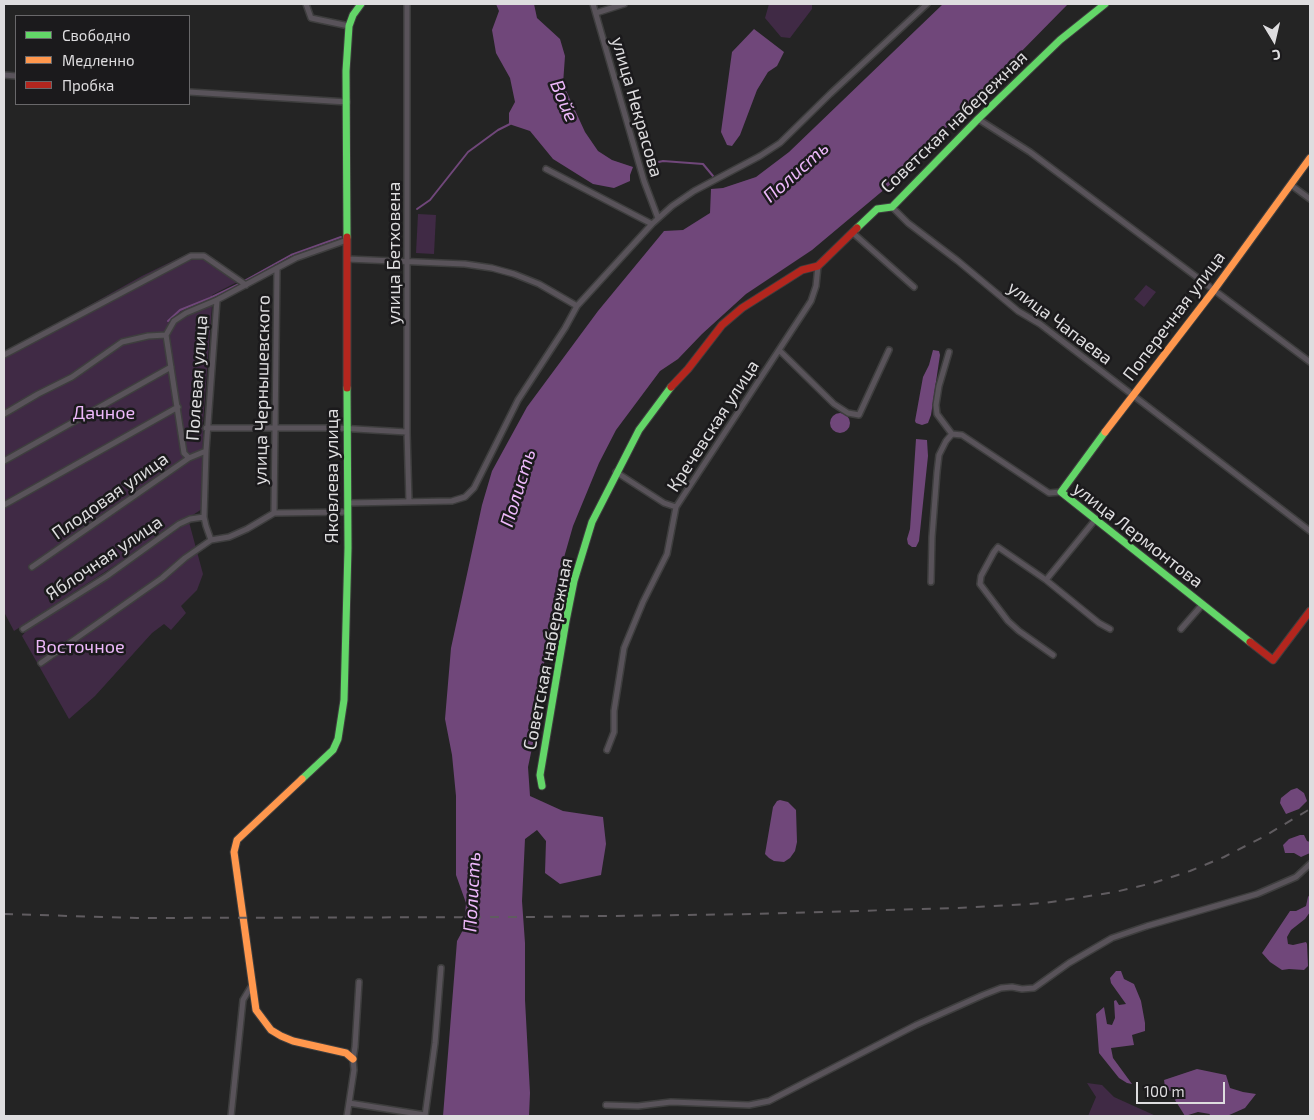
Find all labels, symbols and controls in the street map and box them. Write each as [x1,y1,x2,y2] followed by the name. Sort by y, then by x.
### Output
[15,15,190,105] legend
[1249,15,1299,65] north arrow
[62,26,131,44] text: Свободно
[607,34,667,180] street label: улица Некрасова
[876,46,1032,198] street label: Советская набережная
[1271,46,1282,64] text: С
[62,51,135,69] text: Медленно
[62,76,114,94] text: Пробка
[545,77,583,125] water label: Войе
[759,137,833,207] water label: Полисть
[383,182,405,324] street label: улица Бетховена
[1118,247,1230,385] street label: Поперечная улица
[1003,277,1117,369] street label: улица Чапаева
[250,295,274,485] street label: улица Чернышевского
[182,314,212,442] street label: Полевая улица
[662,356,764,496] street label: Кречевская улица
[73,402,135,424] park label: Дачное
[321,409,343,543] street label: Яковлева улица
[495,446,541,530] water label: Полисть
[48,448,172,544] street label: Плодовая улица
[1069,477,1207,593] street label: улица Лермонтова
[42,511,166,605] street label: Яблочная улица
[519,556,577,752] street label: Советская набережная
[35,636,125,658] park label: Восточное
[459,851,485,933] water label: Полисть
[1139,1072,1228,1104] scale bar
[1144,1082,1185,1100] text: 100 m

